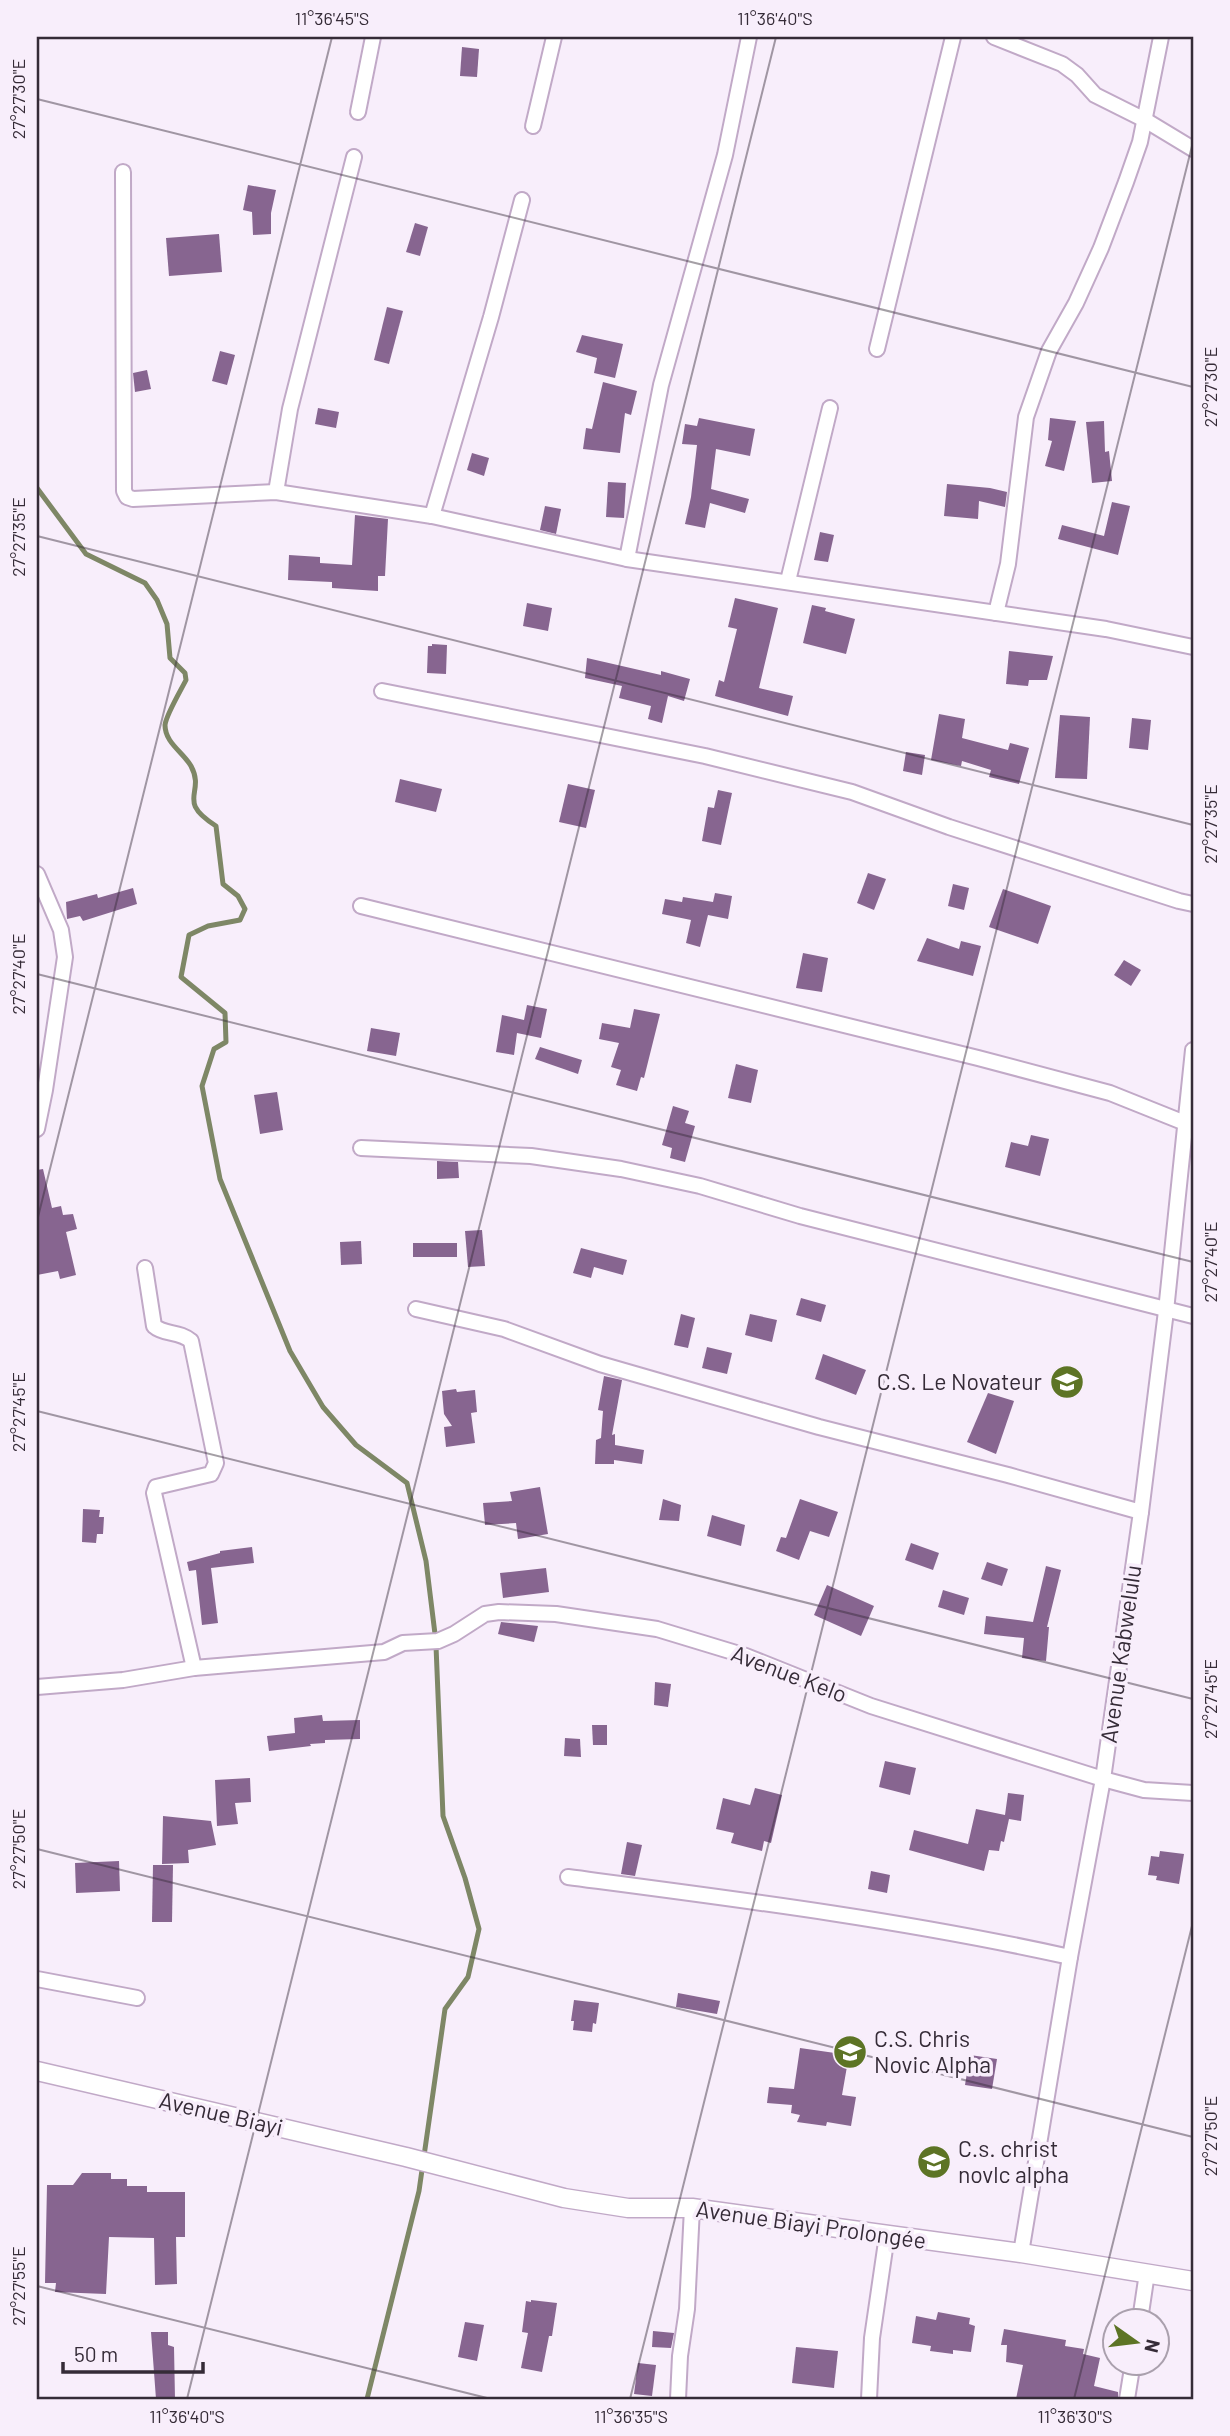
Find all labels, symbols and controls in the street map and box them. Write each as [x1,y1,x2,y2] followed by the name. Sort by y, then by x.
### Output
[295,7,369,29] text: 11°36'45"S
[737,7,813,29] text: 11°36'40"S
[7,59,29,139] text: 27°27'30"E
[1199,347,1221,427] text: 27°27'30"E
[7,497,29,577] text: 27°27'35"E
[1199,784,1221,864] text: 27°27'35"E
[7,933,29,1015] text: 27°27'40"E
[1199,1221,1221,1303] text: 27°27'40"E
[1048,1363,1086,1401] school or university icon: C.S. Le Novateur
[877,1367,1043,1395] place label: C.S. Le Novateur
[7,1372,29,1452] text: 27°27'45"E
[1094,1563,1146,1745] street label: Avenue Kabwelulu
[728,1638,851,1708] street label: Avenue Kelo
[1199,1659,1221,1739] text: 27°27'45"E
[7,1809,29,1889] text: 27°27'50"E
[874,2024,991,2078] place label: C.S. Chris Novic Alpha
[831,2033,869,2071] school or university icon: C.S. Chris Novic Alpha
[157,2085,286,2141] street label: Avenue Biayi
[1199,2096,1221,2176] text: 27°27'50"E
[958,2134,1069,2188] place label: C.s. christ novlc alpha
[915,2143,953,2181] school or university icon: C.s. christ novlc alpha
[694,2194,928,2254] street label: Avenue Biayi Prolongée
[7,2246,29,2326] text: 27°27'55"E
[1100,2306,1170,2376] north arrow
[63,2331,203,2375] scale bar
[1140,2337,1166,2355] text: N
[74,2341,118,2366] text: 50 m
[149,2405,225,2427] text: 11°36'40"S
[594,2405,668,2427] text: 11°36'35"S
[1037,2405,1113,2427] text: 11°36'30"S

